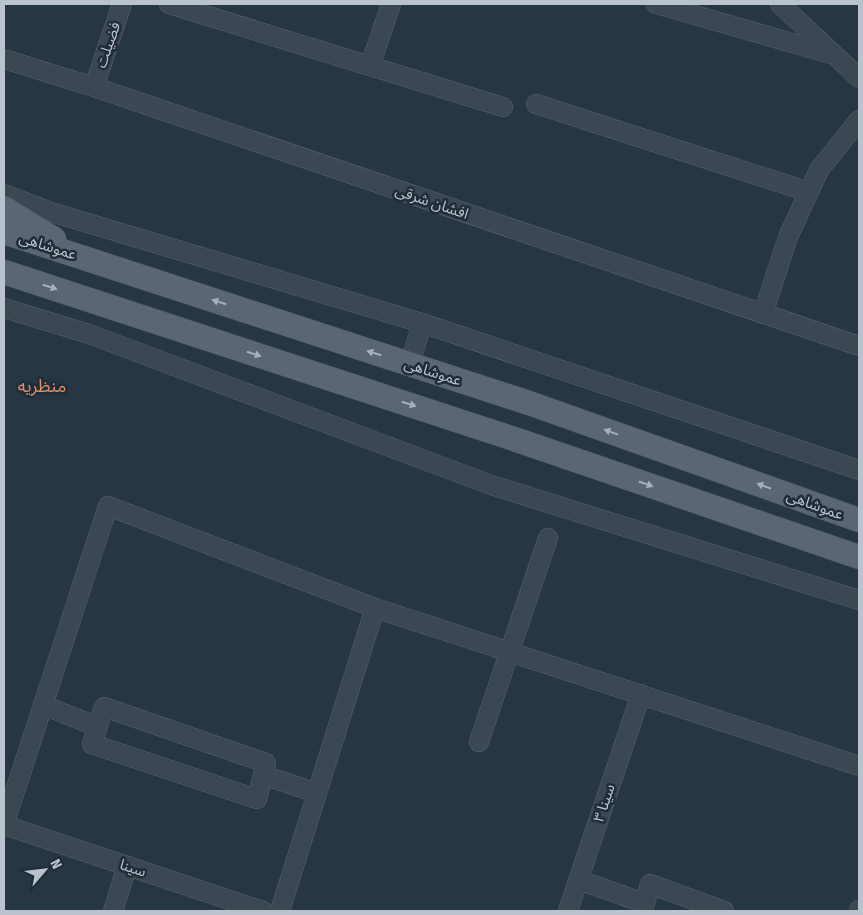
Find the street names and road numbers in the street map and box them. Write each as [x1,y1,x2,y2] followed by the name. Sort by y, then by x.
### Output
[92,19,124,70] street label: فضیلت
[393,181,471,223] street label: افشان شرقی
[17,228,79,264] street label: عموشاهی
[402,354,464,390] street label: عموشاهی
[784,486,846,524] street label: عموشاهی
[589,781,619,824] street label: سینا ۳
[117,855,149,881] street label: سینا

